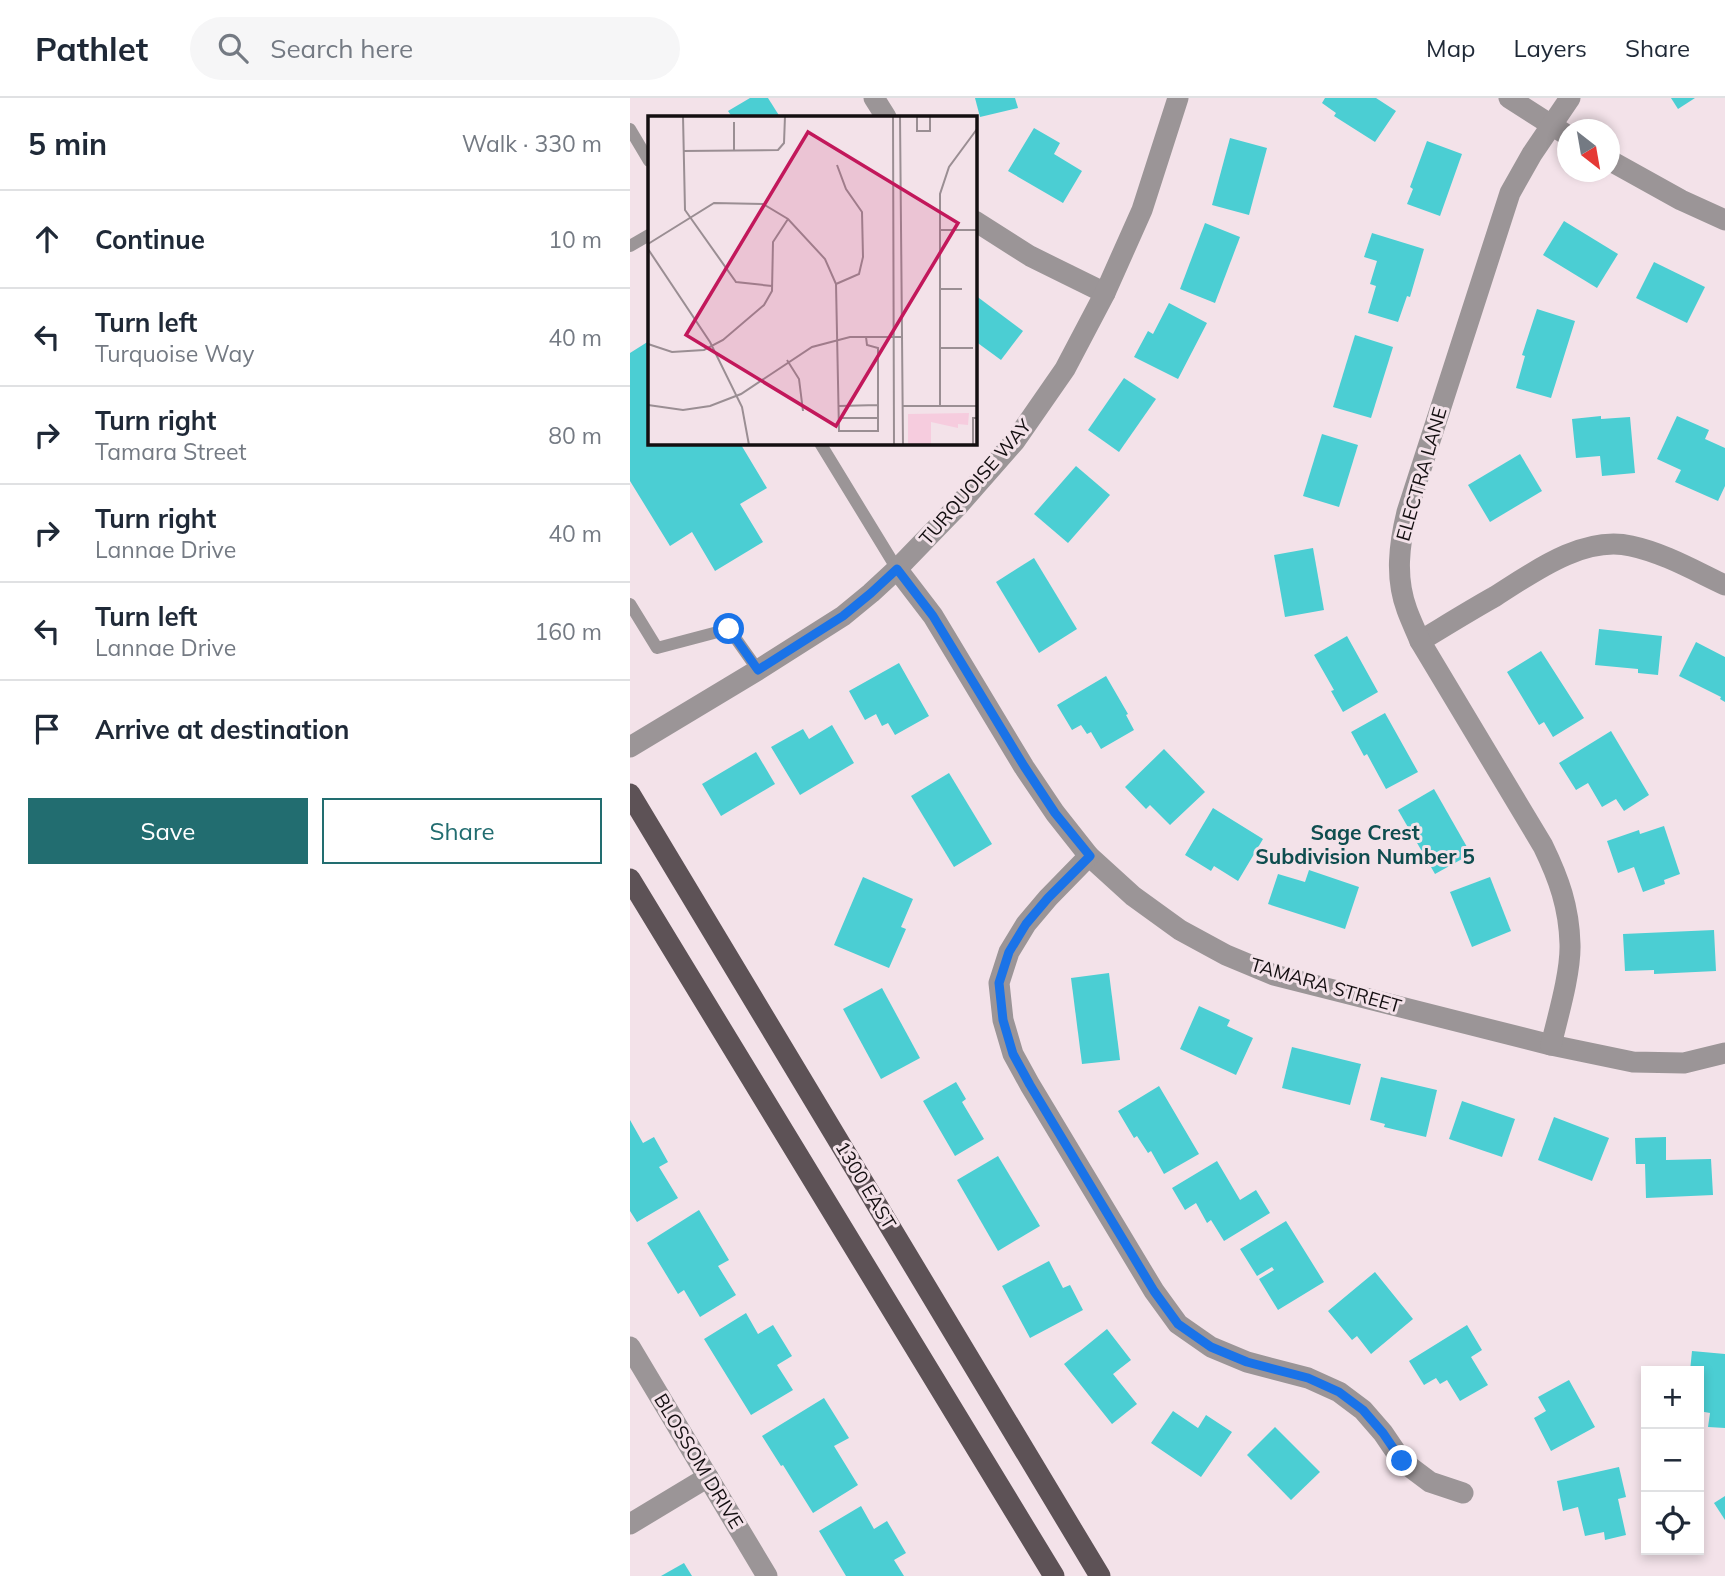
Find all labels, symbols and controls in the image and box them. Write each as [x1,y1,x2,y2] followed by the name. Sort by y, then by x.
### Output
[190,17,680,80] search box
[35,28,148,69] text: Pathlet
[214,29,252,67] icon: search
[270,32,413,65] text: Search here
[1426,33,1475,63] text: Map
[1513,33,1587,63] text: Layers
[1625,33,1690,63] text: Share
[648,116,976,444] inset map
[1557,119,1620,182] north arrow
[28,125,107,163] text: 5 min
[462,129,602,158] text: Walk · 330 m
[28,220,66,258] icon: ahead
[95,223,205,256] text: Continue
[548,225,602,254] text: 10 m
[95,306,197,339] text: Turn left
[28,318,66,356] icon: left
[548,323,602,352] text: 40 m
[95,339,254,368] text: Turquoise Way
[95,404,216,437] text: Turn right
[1390,404,1452,544] street label: ELECTRA LANE
[914,414,1036,550] street label: TURQUOISE WAY
[28,416,66,454] icon: right
[548,421,602,450] text: 80 m
[95,437,247,466] text: Tamara Street
[95,502,216,535] text: Turn right
[28,514,66,552] icon: right
[548,519,602,548] text: 40 m
[95,535,236,564] text: Lannae Drive
[95,600,197,633] text: Turn left
[28,612,66,650] icon: left
[713,613,744,644] route start
[534,617,602,646] text: 160 m
[95,633,236,662] text: Lannae Drive
[28,710,66,748] icon: arrive
[95,713,350,746] text: Arrive at destination
[28,798,308,864] button: Save
[322,798,602,864] button: Share
[1255,819,1475,869] district label: Sage Crest Subdivision Number 5
[1248,952,1405,1018] street label: TAMARA STREET
[830,1137,902,1234] street label: 1300 EAST
[1641,1366,1704,1555] map controls
[1641,1366,1704,1429] button: +
[649,1389,749,1533] street label: BLOSSOM DRIVE
[1641,1429,1704,1492] button: −
[1386,1445,1417,1476] route end
[1641,1492,1704,1555] button: locate

